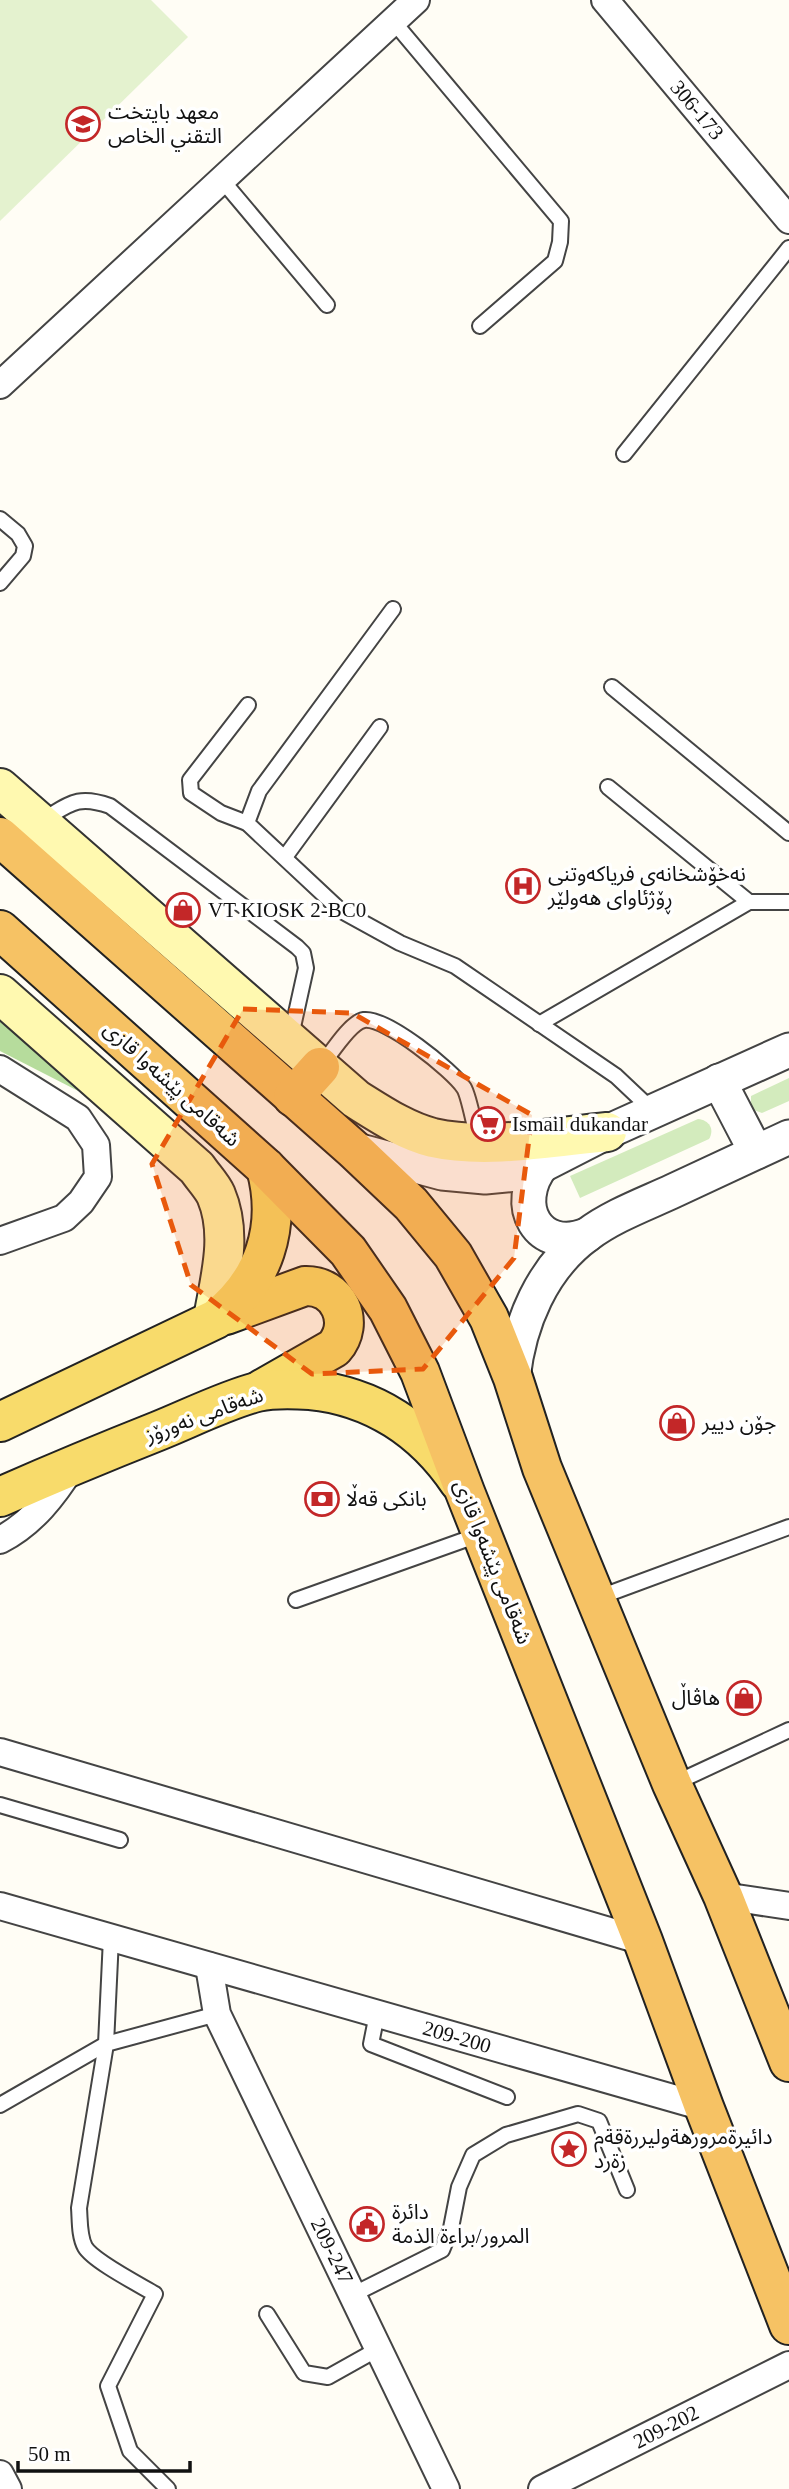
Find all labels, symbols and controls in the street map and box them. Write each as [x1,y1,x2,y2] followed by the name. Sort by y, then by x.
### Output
[665,75,729,145] street label: 306-173
[108,100,222,152] place label: معهد بايتخت التقني الخاص
[64,105,102,143] school or university icon: معهد بايتخت التقني الخاص
[547,862,746,915] place label: نەخۆشخانەی فریاکەوتنی ڕۆژئاوای هەولێر
[504,867,542,905] hospital icon: نەخۆشخانەی فریاکەوتنی ڕۆژئاوای هەولێر
[164,891,202,929] shop icon: VT KIOSK 2-BC0
[208,898,366,922] place label: VT KIOSK 2-BC0
[98,1017,245,1152] street label: شەقامی پێشەوا قازی
[469,1105,507,1143] supermarket icon: Ismail dukandar
[512,1112,648,1136] place label: Ismail dukandar
[141,1383,266,1448] street label: شەقامی نەورۆز
[658,1404,696,1442] shop icon: جۆن دییر
[701,1411,776,1435] place label: جۆن دییر
[448,1476,537,1648] street label: شەقامی پێشەوا قازی
[303,1480,341,1518] bank icon: بانکی قەڵا
[346,1483,427,1511] place label: بانکی قەڵا
[725,1679,763,1717] shop icon: هاڤاڵ
[672,1682,720,1710] place label: هاڤاڵ
[420,2016,494,2058] street label: 209-200
[594,2125,772,2173] place label: دائيرةمرورهةوليررةقةم زةرد
[550,2130,588,2168] place icon: دائيرةمرورهةوليررةقةم زةرد
[392,2200,530,2248] place label: دائرة المرور/براءة الذمة
[348,2205,386,2243] public building icon: دائرة المرور/براءة الذمة
[306,2214,358,2288] street label: 209-247
[629,2400,703,2454] street label: 209-202
[18,2430,189,2474] scale bar
[28,2442,71,2466] text: 50 m

